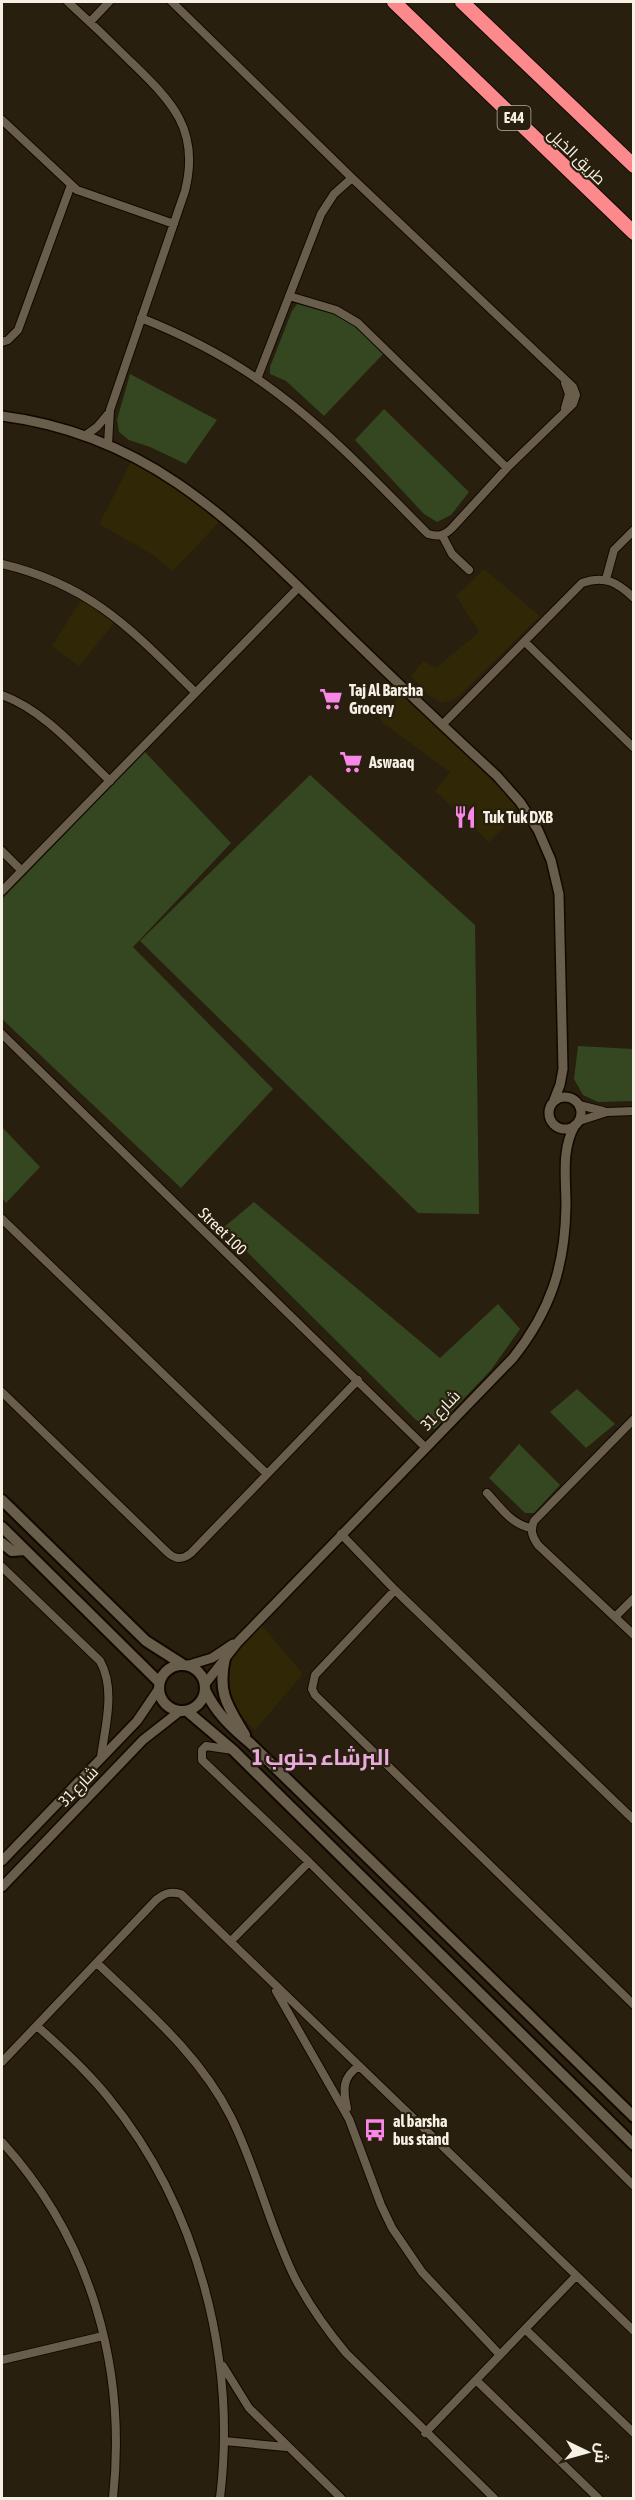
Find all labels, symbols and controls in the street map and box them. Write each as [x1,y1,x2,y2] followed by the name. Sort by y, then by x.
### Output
[498,106,530,130] road number: E44
[543,124,610,189] street label: طريق الخيل
[349,681,423,717] place label: Taj Al Barsha Grocery
[318,686,344,712] supermarket icon: Taj Al Barsha Grocery
[338,749,364,775] supermarket icon: Aswaaq
[368,753,414,771] place label: Aswaaq
[452,804,478,830] restaurant icon: Tuk Tuk DXB
[483,808,553,826] place label: Tuk Tuk DXB
[195,1204,251,1258] street label: Street 100
[417,1386,465,1436] street label: شارع 31
[252,1744,390,1771] district label: البرشاء جنوب 1
[55,1762,103,1812] street label: شارع 31
[393,2112,450,2148] place label: al barsha bus stand
[362,2117,388,2143] bus stop icon: al barsha bus stand
[557,2422,617,2482] north arrow
[591,2442,612,2464] text: ش

